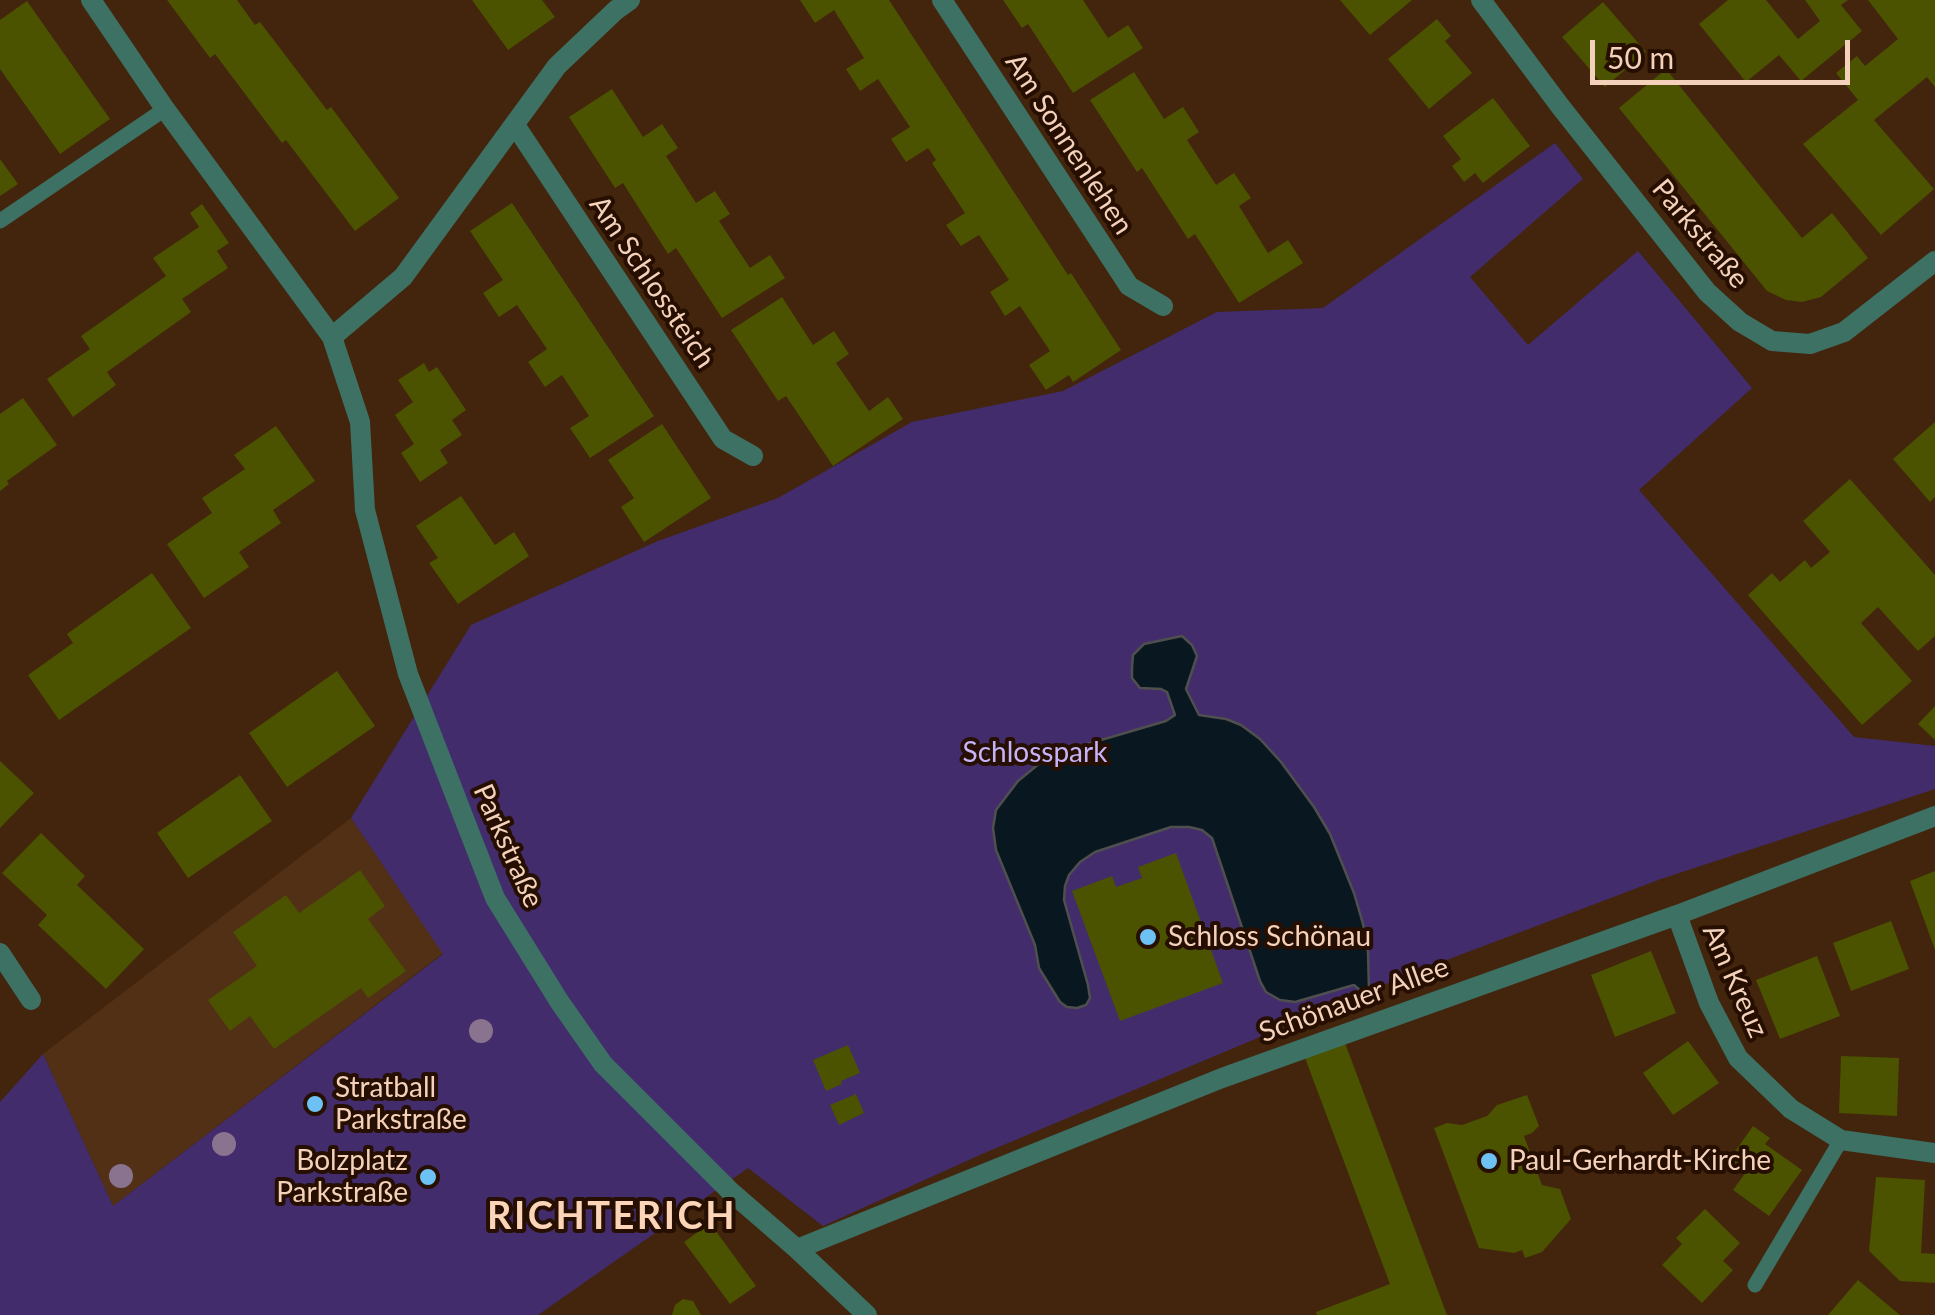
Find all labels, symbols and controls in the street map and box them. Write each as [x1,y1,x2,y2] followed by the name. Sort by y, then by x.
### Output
[1595,20,1855,82] scale bar
[1607,39,1674,75] text: 50 m
[998,47,1140,241] street label: Am Sonnenlehen
[1645,173,1755,295] street label: Parkstraße
[582,190,722,374] street label: Am Schlossteich
[963,736,1107,770] park label: Schlosspark
[466,779,550,913] street label: Parkstraße
[1695,919,1775,1043] street label: Am Kreuz
[1168,920,1371,954] place label: Schloss Schönau
[1137,926,1159,948] marker: Schloss Schönau
[1255,950,1453,1050] street label: Schönauer Allee
[335,1071,467,1137] place label: Stratball Parkstraße
[304,1093,326,1115] marker: Stratball Parkstraße
[276,1144,408,1210] place label: Bolzplatz Parkstraße
[1509,1144,1771,1178] place label: Paul-Gerhardt-Kirche
[1478,1150,1500,1172] marker: Paul-Gerhardt-Kirche
[417,1166,439,1188] marker: Bolzplatz Parkstraße
[487,1194,737,1240] district label: RICHTERICH

